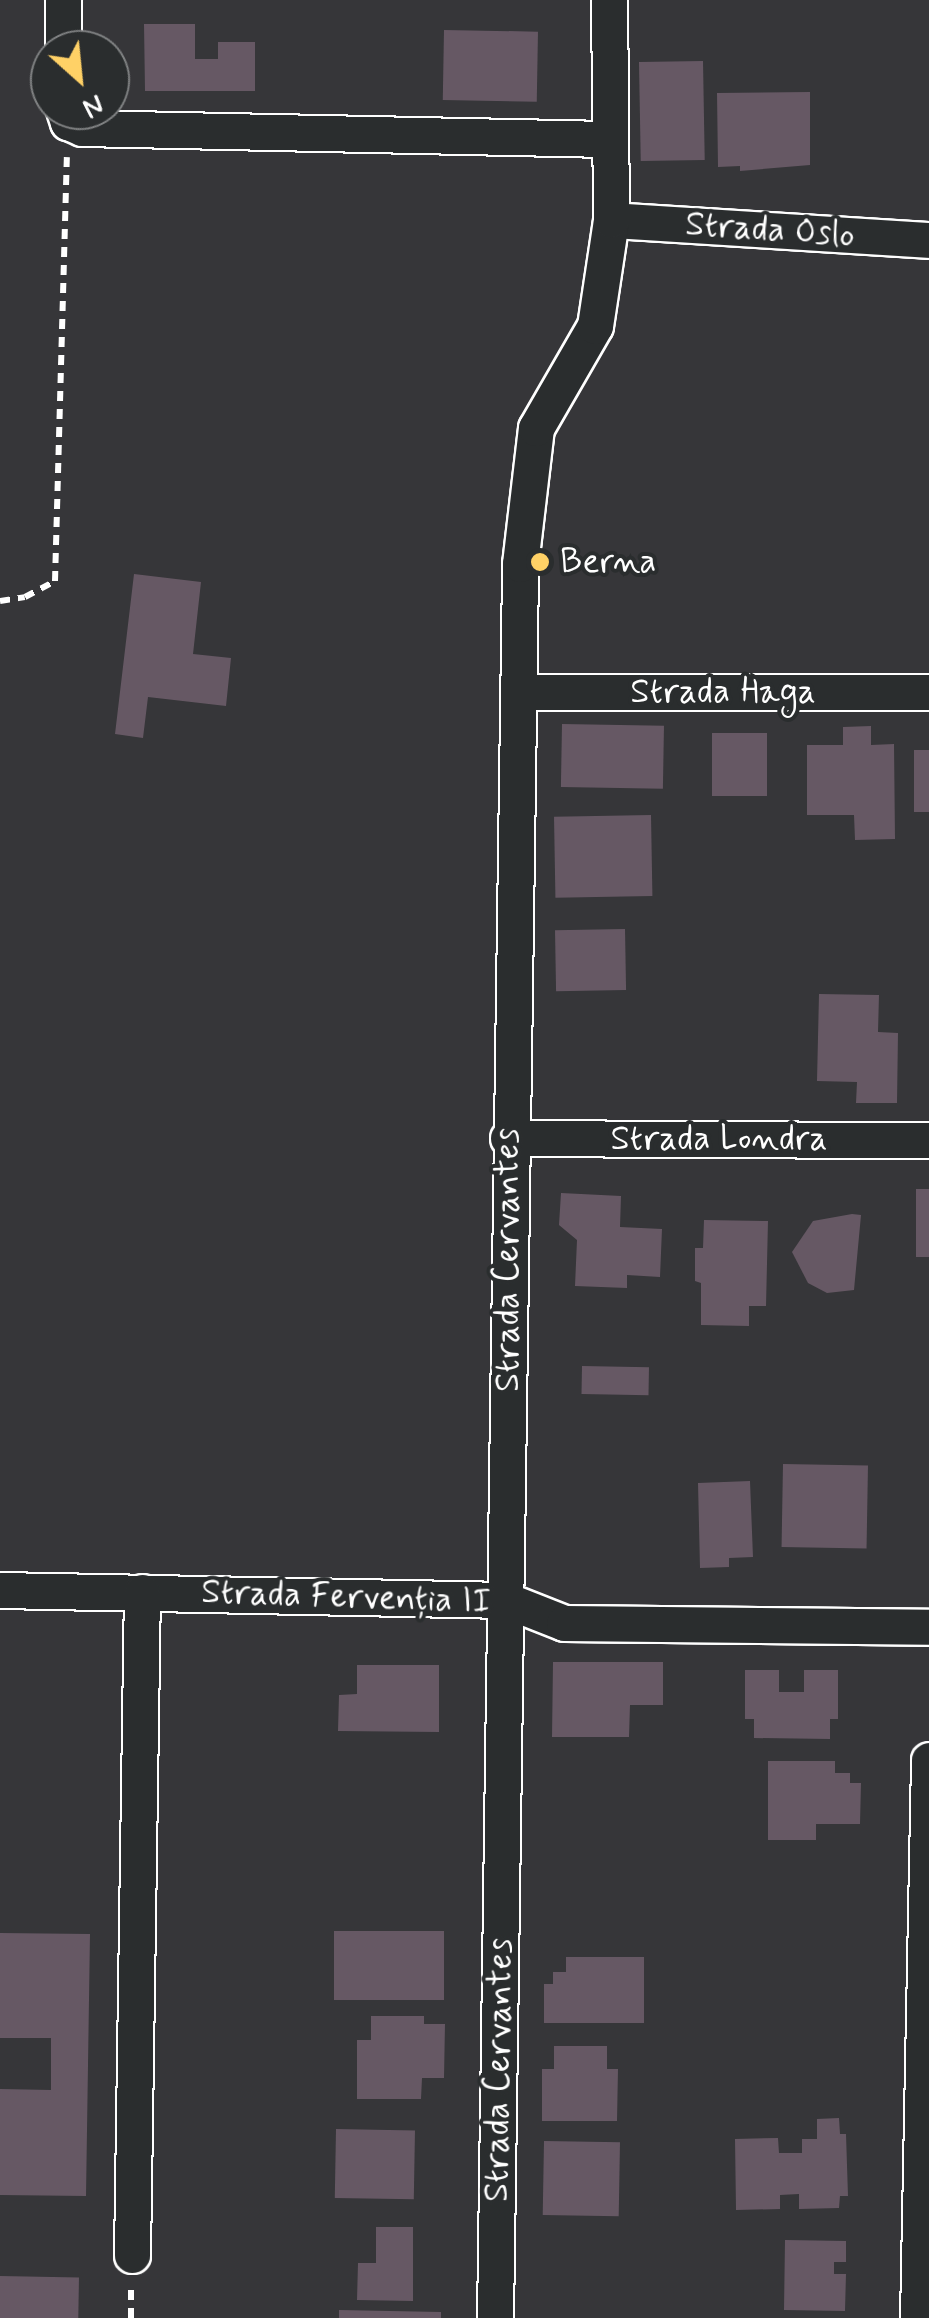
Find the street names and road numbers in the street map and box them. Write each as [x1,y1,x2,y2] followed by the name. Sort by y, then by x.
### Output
[683,203,857,257] street label: Strada Oslo
[631,671,815,713] street label: Strada Haga
[612,1118,826,1160] street label: Strada Londra
[487,1131,529,1389] street label: Strada Cervantes
[199,1571,493,1623] street label: Strada Fervenția II
[476,1941,522,2199] street label: Strada Cervantes

